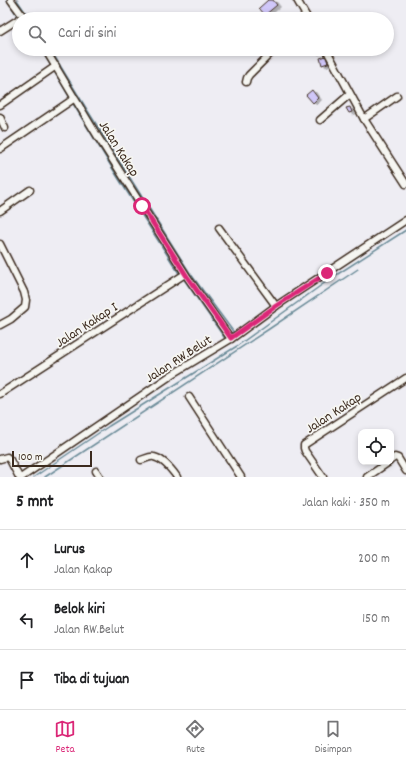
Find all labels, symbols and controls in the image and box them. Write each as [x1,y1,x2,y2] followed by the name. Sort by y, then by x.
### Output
[12,12,394,56] search box
[26,23,48,45] icon: search
[58,23,116,45] text: Cari di sini
[93,117,143,181] street label: Jalan Kakap
[133,197,151,215] route start
[318,264,336,282] route end
[52,298,123,353] street label: Jalan Kakap I
[142,331,216,389] street label: Jalan RW.Belut
[302,388,366,439] street label: Jalan Kakap
[358,429,394,465] map controls
[358,429,394,465] button: locate
[12,449,92,468] scale bar
[18,450,42,466] text: 100 m
[16,491,54,515] text: 5 mnt
[302,494,390,513] text: Jalan kaki · 350 m
[54,539,85,561] text: Lurus
[16,549,38,571] icon: ahead
[358,550,390,569] text: 200 m
[54,561,113,580] text: Jalan Kakap
[54,599,105,621] text: Belok kiri
[16,609,38,631] icon: left
[362,610,390,629] text: 150 m
[54,621,124,640] text: Jalan RW.Belut
[16,669,38,691] icon: arrive
[54,669,129,691] text: Tiba di tujuan
[54,718,76,758] tab: Peta
[184,718,206,758] tab: Rute
[315,718,352,758] tab: Disimpan

